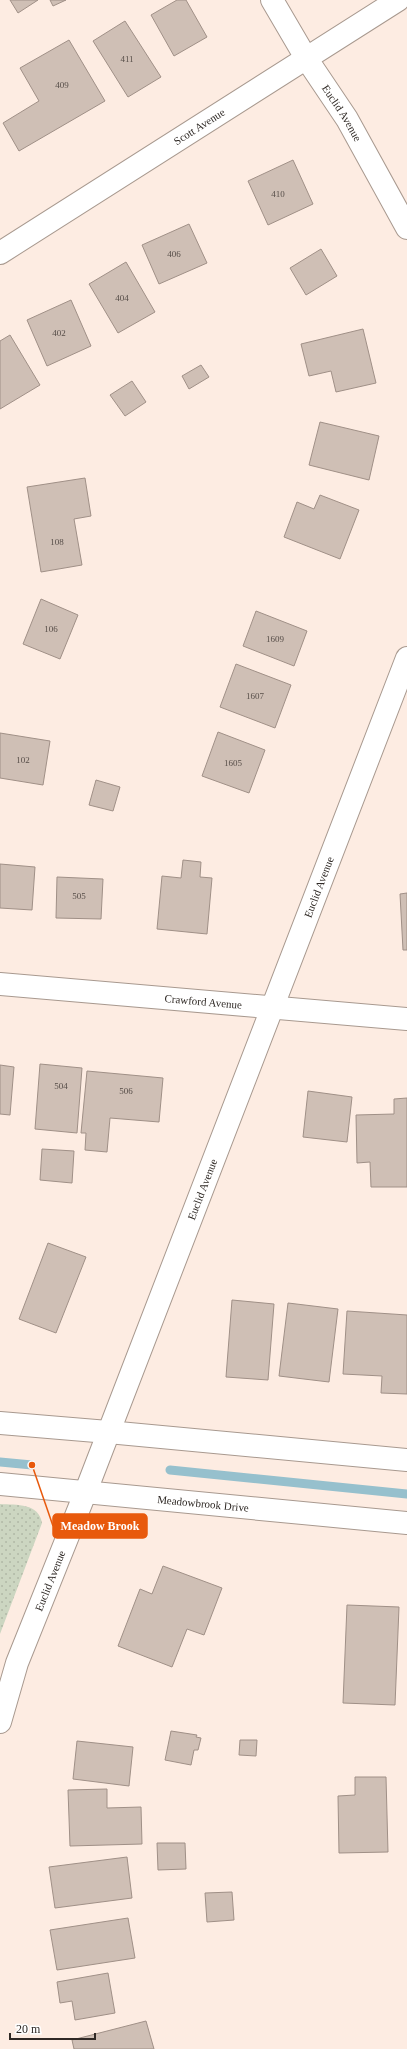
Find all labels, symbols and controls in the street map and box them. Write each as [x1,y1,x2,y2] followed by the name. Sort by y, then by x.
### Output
[120,54,134,64] house number: 411
[55,80,69,90] house number: 409
[320,83,364,143] street label: Euclid Avenue
[171,106,227,147] street label: Scott Avenue
[271,189,285,199] house number: 410
[167,249,181,259] house number: 406
[115,293,129,303] house number: 404
[52,328,66,338] house number: 402
[50,537,64,547] house number: 108
[44,624,58,634] house number: 106
[266,634,285,644] house number: 1609
[246,691,265,701] house number: 1607
[16,755,30,765] house number: 102
[224,758,243,768] house number: 1605
[302,855,336,919] street label: Euclid Avenue
[72,891,86,901] house number: 505
[164,992,243,1011] street label: Crawford Avenue
[54,1081,68,1091] house number: 504
[119,1086,133,1096] house number: 506
[185,1157,219,1222] street label: Euclid Avenue
[157,1493,250,1514] street label: Meadowbrook Drive
[53,1514,147,1538] callout: Meadow Brook
[61,1519,140,1533] text: Meadow Brook
[32,1549,68,1613] street label: Euclid Avenue
[10,2015,95,2041] scale bar
[16,2022,41,2036] text: 20 m

